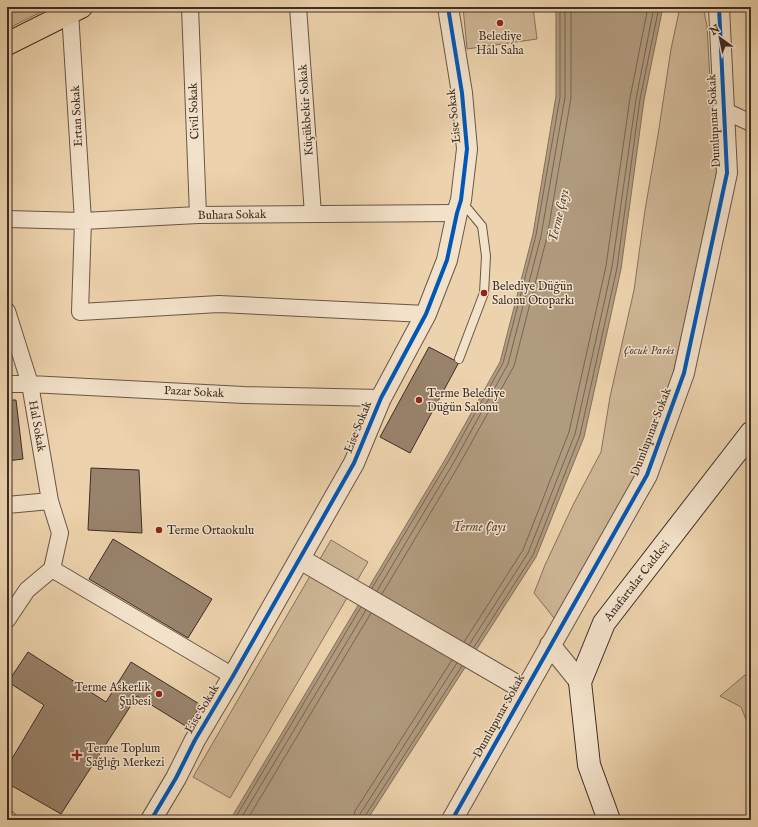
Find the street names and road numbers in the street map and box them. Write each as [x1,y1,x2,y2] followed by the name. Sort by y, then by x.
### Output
[295,63,317,156] street label: Küçükbekir Sokak
[704,73,725,168] street label: Dumlupınar Sokak
[185,82,202,140] street label: Civil Sokak
[68,84,86,147] street label: Ertan Sokak
[444,87,464,144] street label: Lise Sokak
[198,207,267,223] street label: Buhara Sokak
[163,383,225,401] street label: Pazar Sokak
[627,385,676,479] street label: Dumlupınar Sokak
[341,398,375,455] street label: Lise Sokak
[25,399,49,453] street label: Hal Sokak
[600,538,673,625] street label: Anafartalar Caddesi
[470,671,529,761] street label: Dumlupınar Sokak
[181,681,223,736] street label: Lise Sokak

